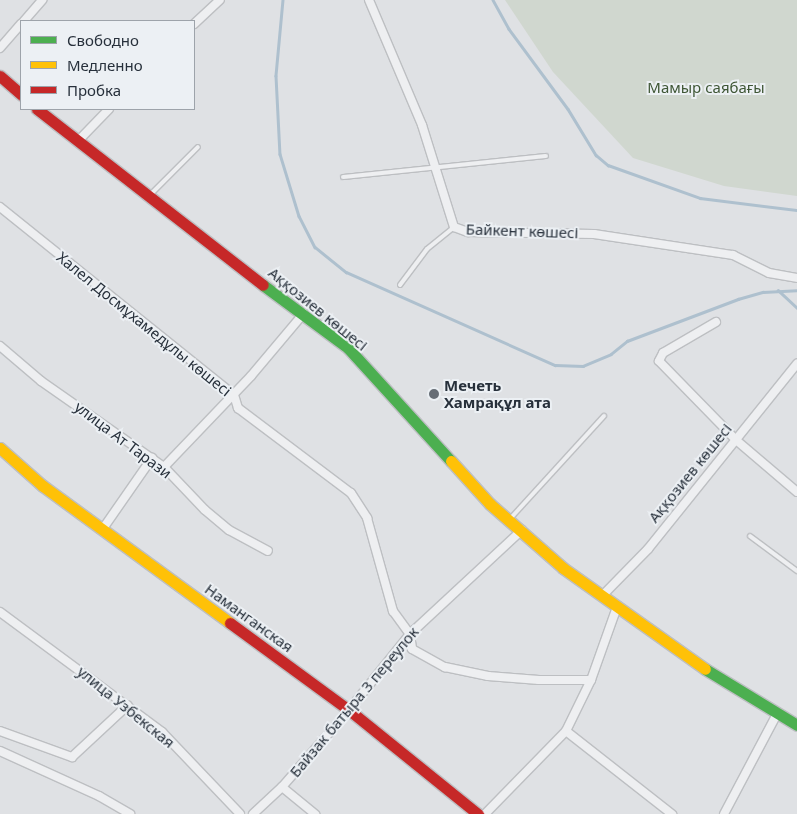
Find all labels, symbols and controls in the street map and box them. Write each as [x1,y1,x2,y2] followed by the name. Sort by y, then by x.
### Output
[20,20,195,110] legend
[67,30,139,50] text: Свободно
[67,55,143,75] text: Медленно
[647,79,765,97] park label: Мамыр саябағы
[67,80,121,100] text: Пробка
[465,220,579,242] street label: Байкент көшесі
[53,248,235,400] street label: Халел Досмұхамедұлы көшесі
[265,264,371,354] street label: Аққозиев көшесі
[444,376,551,411] place label: Мечеть Хамрақұл ата
[428,388,440,400] marker: Мечеть Хамрақұл ата
[71,398,175,482] street label: улица Ат Тарази
[645,420,735,526] street label: Аққозиев көшесі
[201,580,297,656] street label: Наманганская
[286,623,422,781] street label: Байзак батыра 3 переулок
[74,662,178,752] street label: улица Узбекская

